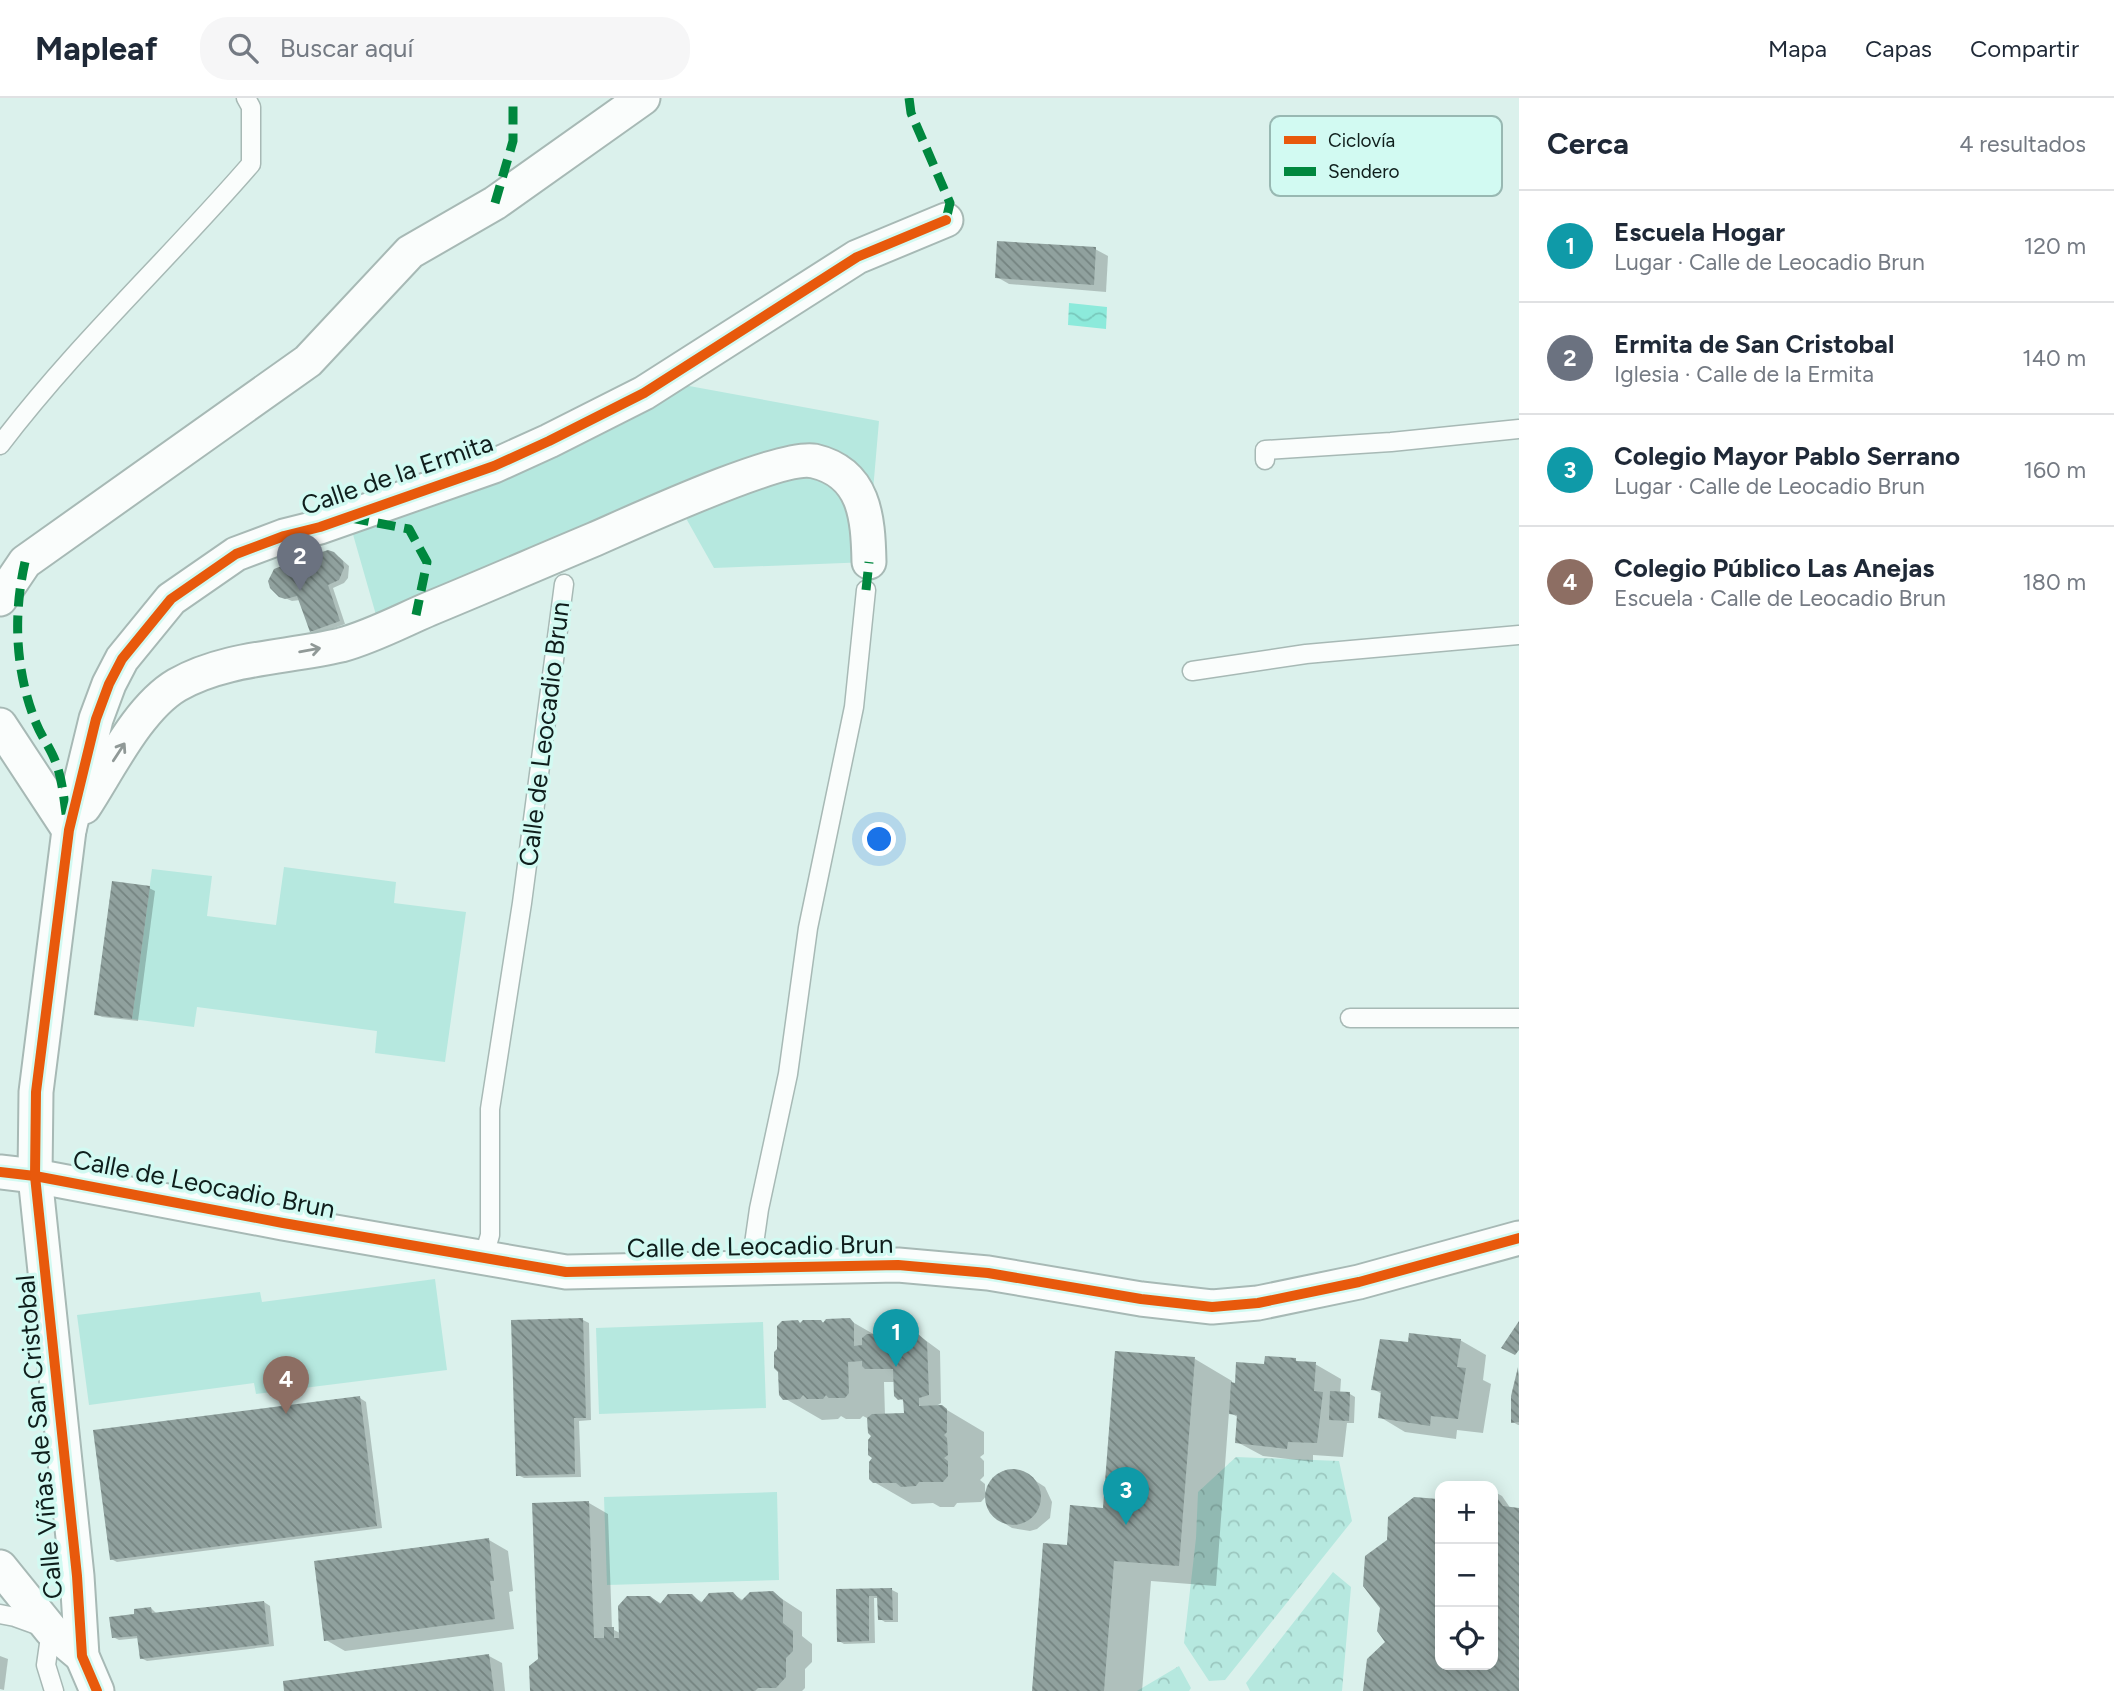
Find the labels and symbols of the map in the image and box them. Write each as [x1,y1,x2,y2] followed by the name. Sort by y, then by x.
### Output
[1270,116,1502,196] legend
[1328,129,1395,152] text: Ciclovía
[1328,160,1400,183] text: Sendero
[297,426,497,522] street label: Calle de la Ermita
[277,533,323,591] pin: 2
[512,600,576,868] street label: Calle de Leocadio Brun
[298,643,321,657] one-way arrow
[112,743,127,762] one-way arrow
[862,822,896,856] your location
[70,1143,338,1225] street label: Calle de Leocadio Brun
[626,1228,894,1264] street label: Calle de Leocadio Brun
[9,1274,69,1600] street label: Calle Viñas de San Cristobal
[873,1309,919,1367] pin: 1
[263,1356,309,1414] pin: 4
[1103,1467,1149,1525] pin: 3

